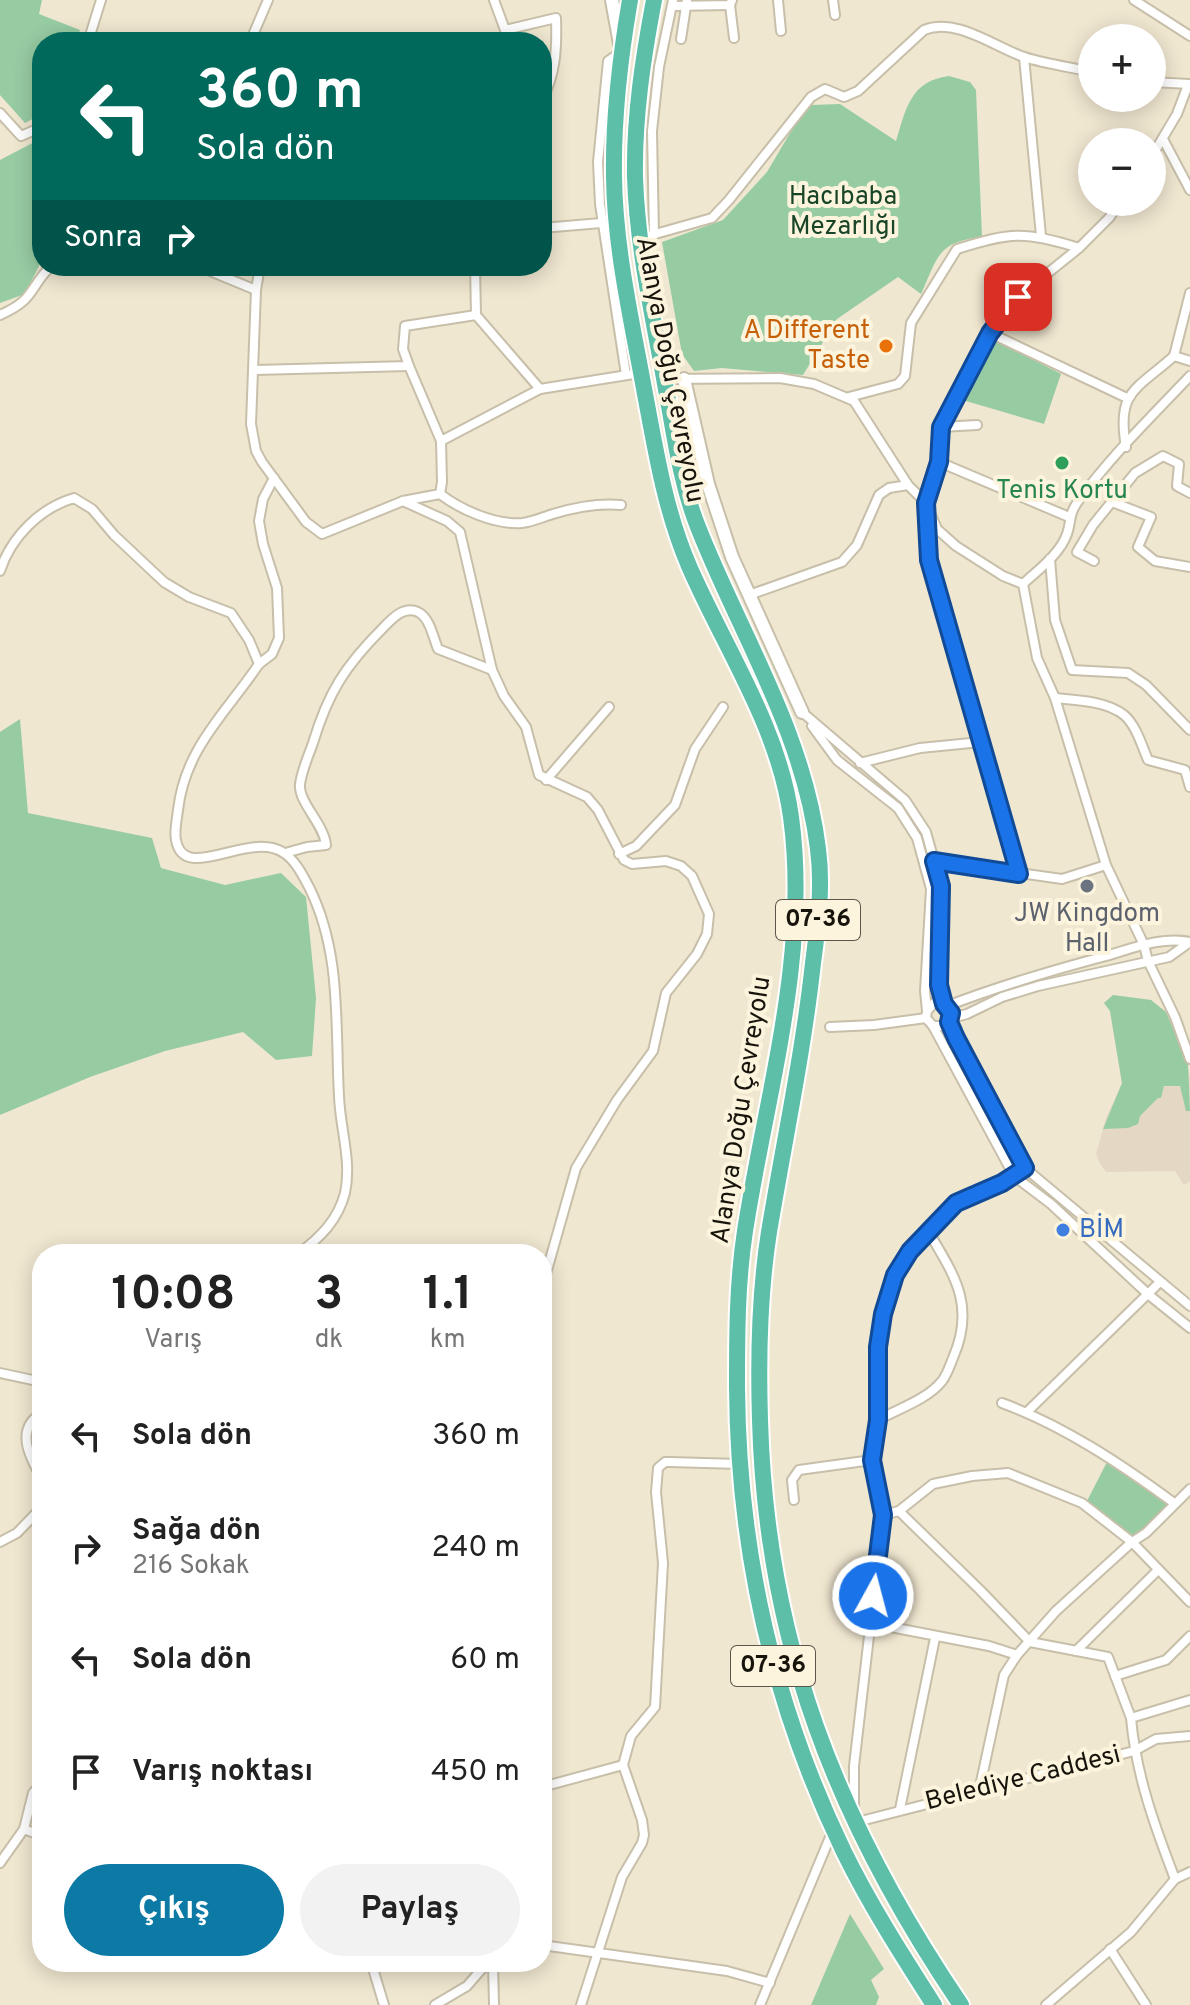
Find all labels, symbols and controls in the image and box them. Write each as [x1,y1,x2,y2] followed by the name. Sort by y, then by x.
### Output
[1078,24,1166,216] map controls
[1078,24,1166,112] button: +
[196,58,364,128] text: 360 m
[64,64,168,168] icon: left
[196,127,335,173] text: Sola dön
[1078,128,1166,216] button: −
[789,181,897,244] park label: Hacıbaba Mezarlığı
[158,216,202,260] icon: right
[64,220,142,257] text: Sonra
[627,234,711,506] street label: Alanya Doğu Çevreyolu
[984,263,1052,331] pin
[996,275,1040,319] icon: arrive
[743,315,870,378] place label: A Different Taste
[877,337,895,355] marker: A Different Taste
[1053,454,1071,472] marker: Tenis Kortu
[996,475,1128,508] place label: Tenis Kortu
[1078,877,1096,895] marker: JW Kingdom Hall
[1014,898,1160,961] place label: JW Kingdom Hall
[776,900,860,940] road number: 07-36
[705,974,779,1246] street label: Alanya Doğu Çevreyolu
[1079,1213,1124,1247] place label: BİM
[1054,1221,1072,1239] marker: BİM
[111,1266,235,1326] text: 10:08
[315,1266,343,1326] text: 3
[422,1266,473,1326] text: 1.1
[144,1324,202,1357] text: Varış
[315,1324,343,1357] text: dk
[430,1324,466,1357] text: km
[64,1414,108,1458] icon: left
[132,1418,252,1455] text: Sola dön
[432,1418,520,1455] text: 360 m
[132,1513,261,1550] text: Sağa dön
[64,1526,108,1570] icon: right
[432,1530,520,1567] text: 240 m
[132,1550,250,1583] text: 216 Sokak
[831,1554,915,1638] position arrow
[64,1638,108,1682] icon: left
[132,1642,252,1679] text: Sola dön
[450,1642,520,1679] text: 60 m
[731,1646,815,1686] road number: 07-36
[922,1739,1124,1819] street label: Belediye Caddesi
[64,1750,108,1794] icon: arrive
[132,1754,313,1791] text: Varış noktası
[431,1754,520,1791] text: 450 m
[64,1864,284,1956] button: Çıkış
[300,1864,520,1956] button: Paylaş

